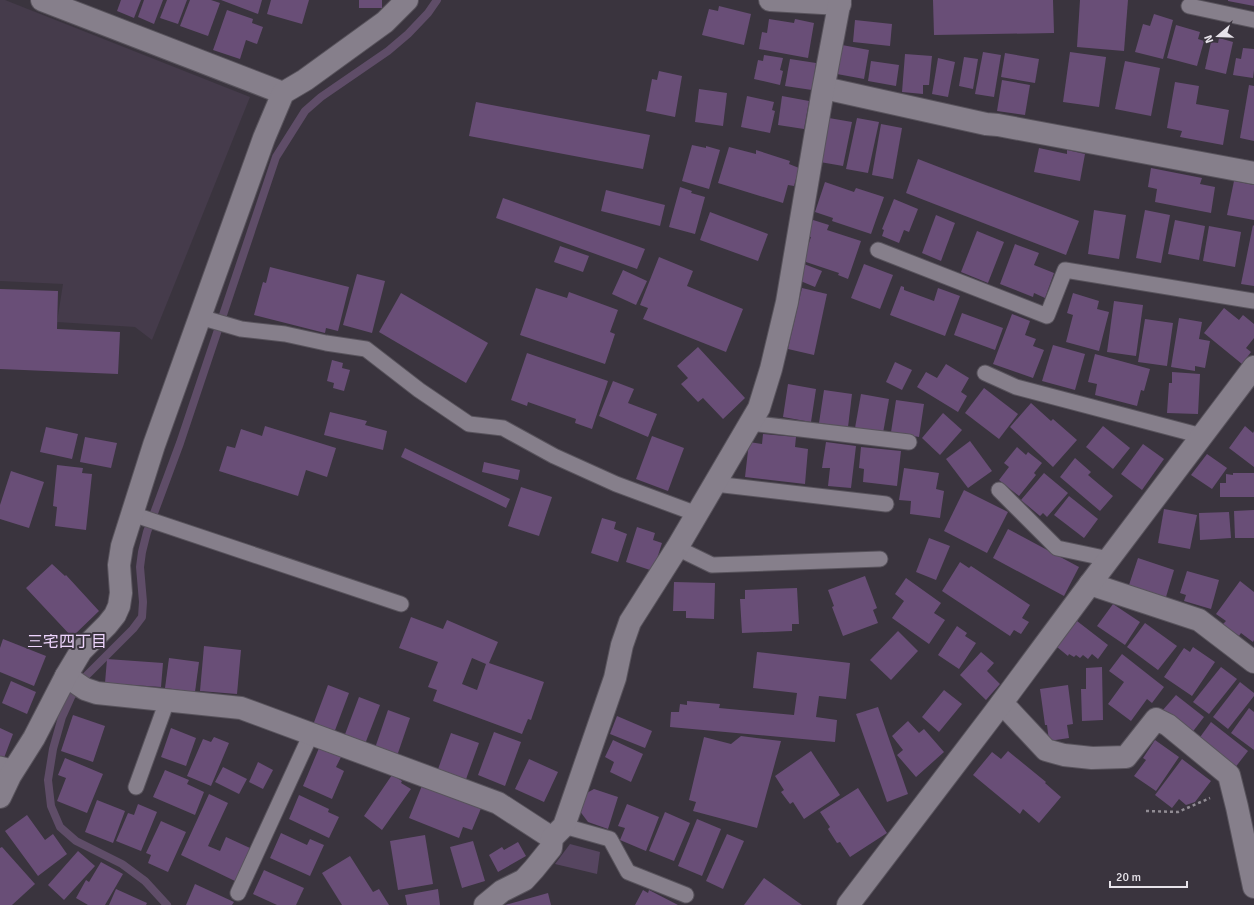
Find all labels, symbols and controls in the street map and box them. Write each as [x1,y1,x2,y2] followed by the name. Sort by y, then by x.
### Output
[1198,16,1238,56] north arrow
[1202,33,1216,45] text: N
[27,632,107,652] district label: 三宅四丁目
[1110,863,1187,889] scale bar
[1116,870,1141,885] text: 20 m

